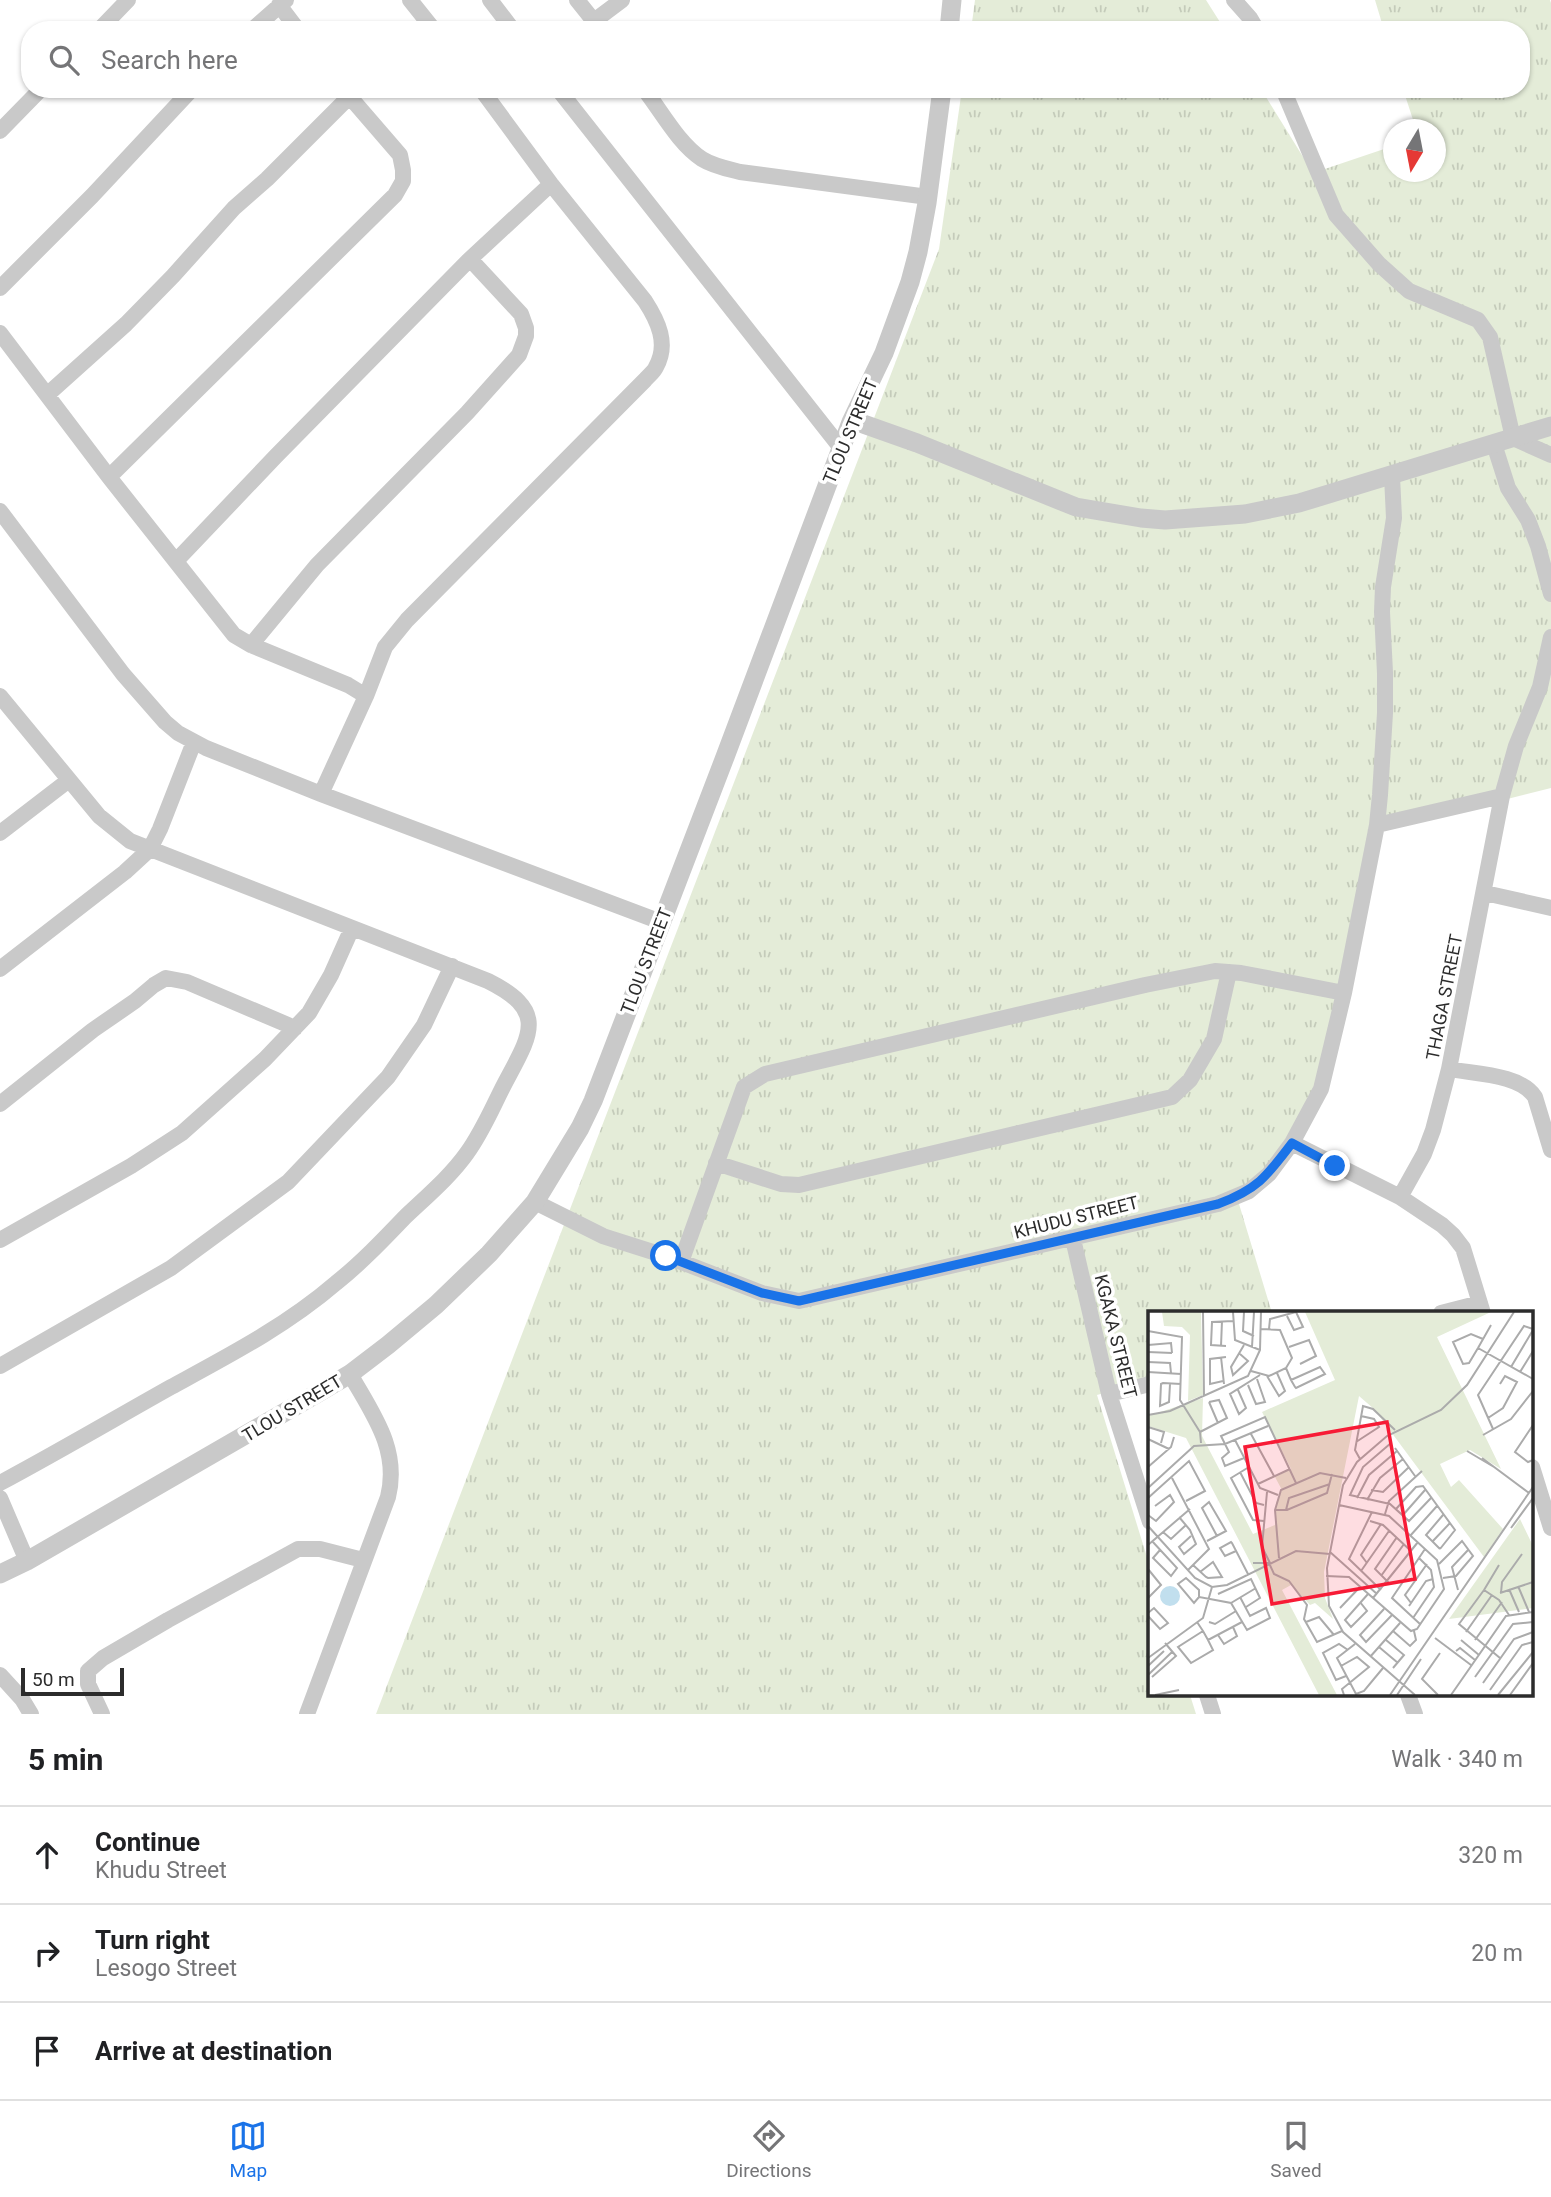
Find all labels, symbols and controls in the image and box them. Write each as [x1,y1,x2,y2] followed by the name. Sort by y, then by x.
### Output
[21,21,1530,98] search box
[45,41,83,79] icon: search
[101,45,238,75] text: Search here
[1383,119,1446,182] north arrow
[818,375,882,487] street label: TLOU STREET
[616,905,676,1017] street label: TLOU STREET
[1422,932,1467,1062] street label: THAGA STREET
[1319,1150,1350,1181] route end
[1012,1191,1141,1243] street label: KHUDU STREET
[650,1240,681,1271] route start
[1091,1272,1142,1400] street label: KGAKA STREET
[1148,1311,1534,1696] inset map
[238,1370,346,1446] street label: TLOU STREET
[21,1665,124,1697] scale bar
[32,1668,75,1691] text: 50 m
[28,1742,103,1777] text: 5 min
[1391,1746,1523,1773] text: Walk · 340 m
[95,1827,200,1857] text: Continue
[28,1836,66,1874] icon: ahead
[1458,1842,1523,1869] text: 320 m
[95,1857,227,1884] text: Khudu Street
[95,1925,210,1955] text: Turn right
[28,1934,66,1972] icon: right
[1471,1940,1523,1967] text: 20 m
[95,1955,237,1982] text: Lesogo Street
[28,2032,66,2070] icon: arrive
[95,2036,332,2066] text: Arrive at destination
[229,2117,267,2182] tab: Map
[726,2117,811,2182] tab: Directions
[1270,2117,1322,2182] tab: Saved

